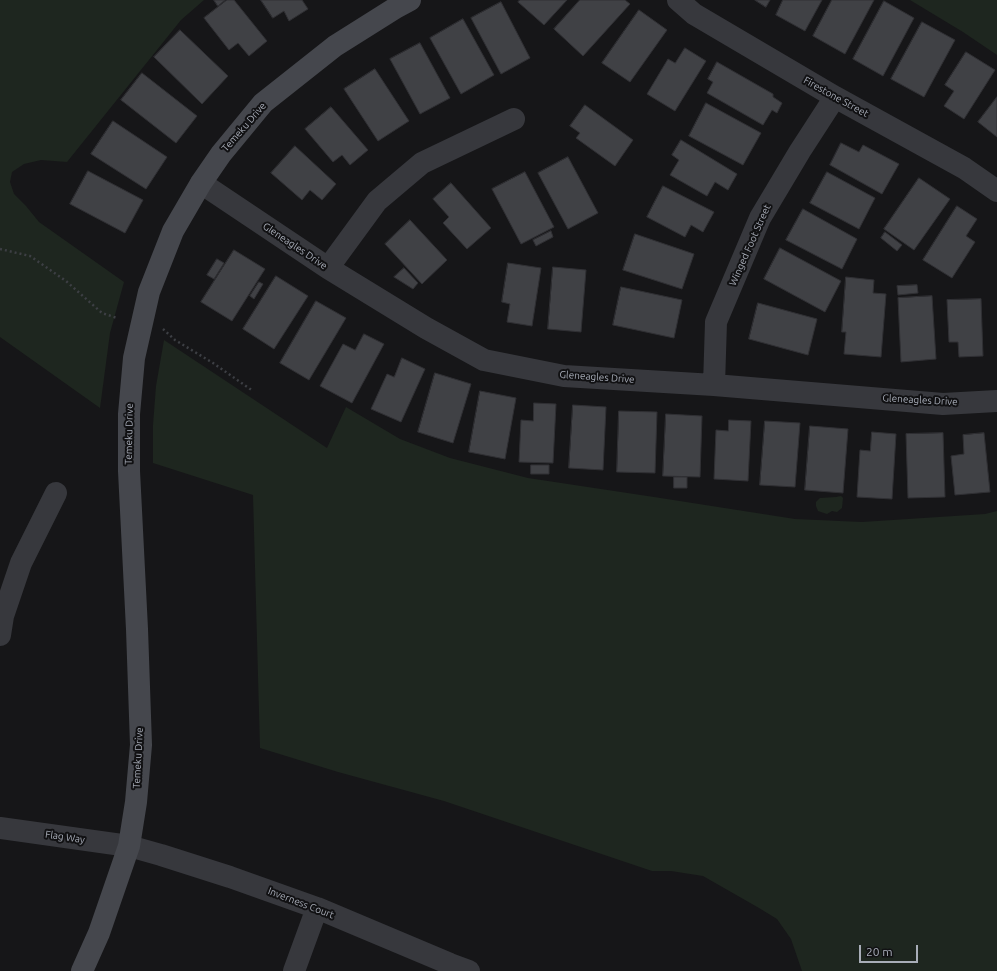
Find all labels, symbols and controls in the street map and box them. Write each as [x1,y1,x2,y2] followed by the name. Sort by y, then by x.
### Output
[801,74,871,120] street label: Firestone Street
[219,100,269,154] street label: Temeku Drive
[727,202,773,288] street label: Winged Foot Street
[260,220,330,272] street label: Gleneagles Drive
[559,368,635,386] street label: Gleneagles Drive
[882,392,958,408] street label: Gleneagles Drive
[122,403,136,465] street label: Temeku Drive
[130,727,146,789] street label: Temeku Drive
[44,828,86,846] street label: Flag Way
[266,885,336,921] street label: Inverness Court
[861,937,920,963] scale bar
[866,945,893,958] text: 20 m

